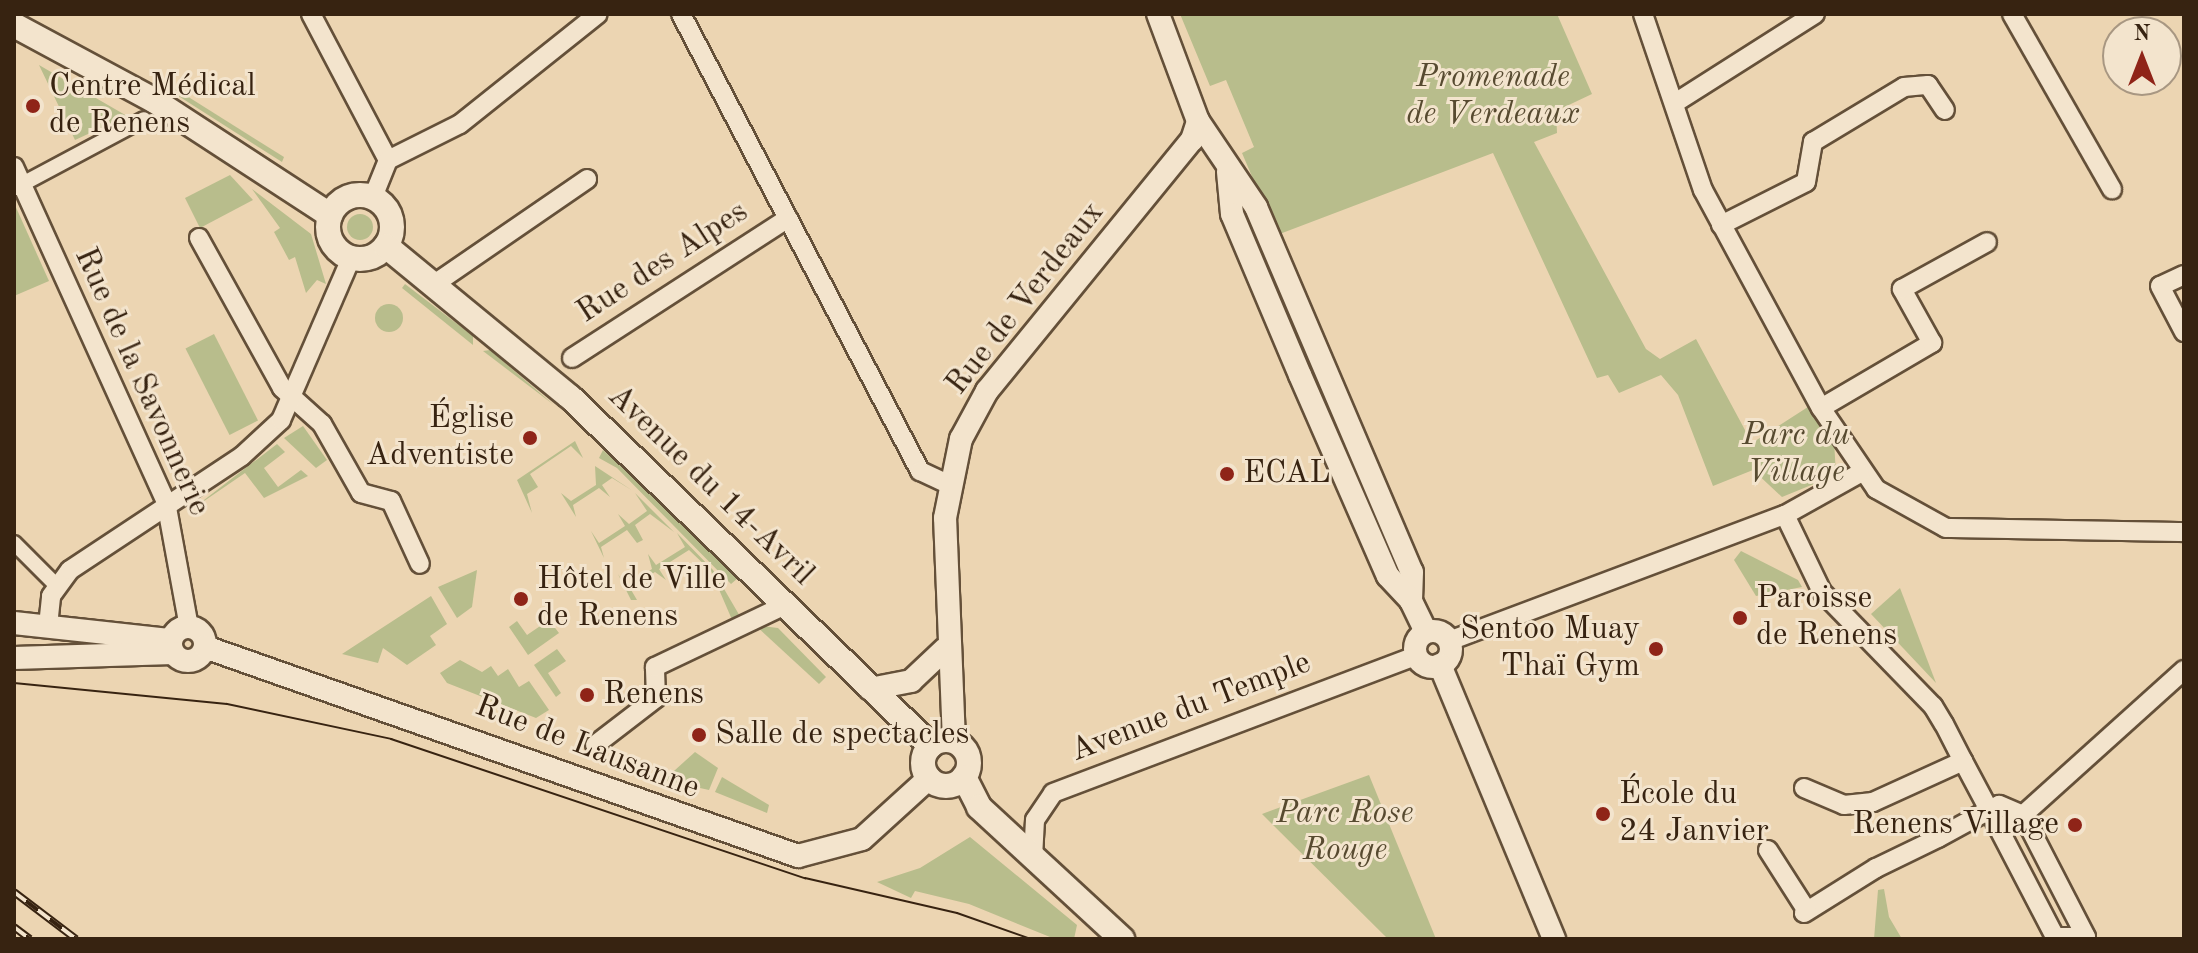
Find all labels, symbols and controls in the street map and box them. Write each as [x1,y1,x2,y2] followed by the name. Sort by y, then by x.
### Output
[2102,16,2182,96] north arrow
[2134,23,2150,45] text: N
[1406,60,1580,135] park label: Promenade de Verdeaux
[49,69,256,144] place label: Centre Médical de Renens
[24,97,42,115] marker: Centre Médical de Renens
[570,193,756,333] street label: Rue des Alpes
[939,195,1113,403] street label: Rue de Verdeaux
[65,242,217,522] street label: Rue de la Savonnerie
[599,378,821,594] street label: Avenue du 14-Avril
[366,401,514,476] place label: Église Adventiste
[1742,418,1850,493] park label: Parc du Village
[521,429,539,447] marker: Église Adventiste
[1243,455,1331,493] place label: ECAL
[1218,465,1236,483] marker: ECAL
[537,562,726,637] place label: Hôtel de Ville de Renens
[1756,581,1897,656] place label: Paroisse de Renens
[512,590,530,608] marker: Hôtel de Ville de Renens
[1731,609,1749,627] marker: Paroisse de Renens
[1460,612,1640,687] place label: Sentoo Muay Thaï Gym
[1647,640,1665,658] marker: Sentoo Muay Thaï Gym
[1066,645,1316,771] street label: Avenue du Temple
[603,676,704,714] place label: Renens
[578,686,596,704] marker: Renens
[469,688,705,808] street label: Rue de Lausanne
[715,716,969,754] place label: Salle de spectacles
[690,726,708,744] marker: Salle de spectacles
[1619,777,1769,852] place label: École du 24 Janvier
[1276,796,1414,871] park label: Parc Rose Rouge
[1594,805,1612,823] marker: École du 24 Janvier
[1852,806,2059,844] place label: Renens Village
[2066,816,2084,834] marker: Renens Village

